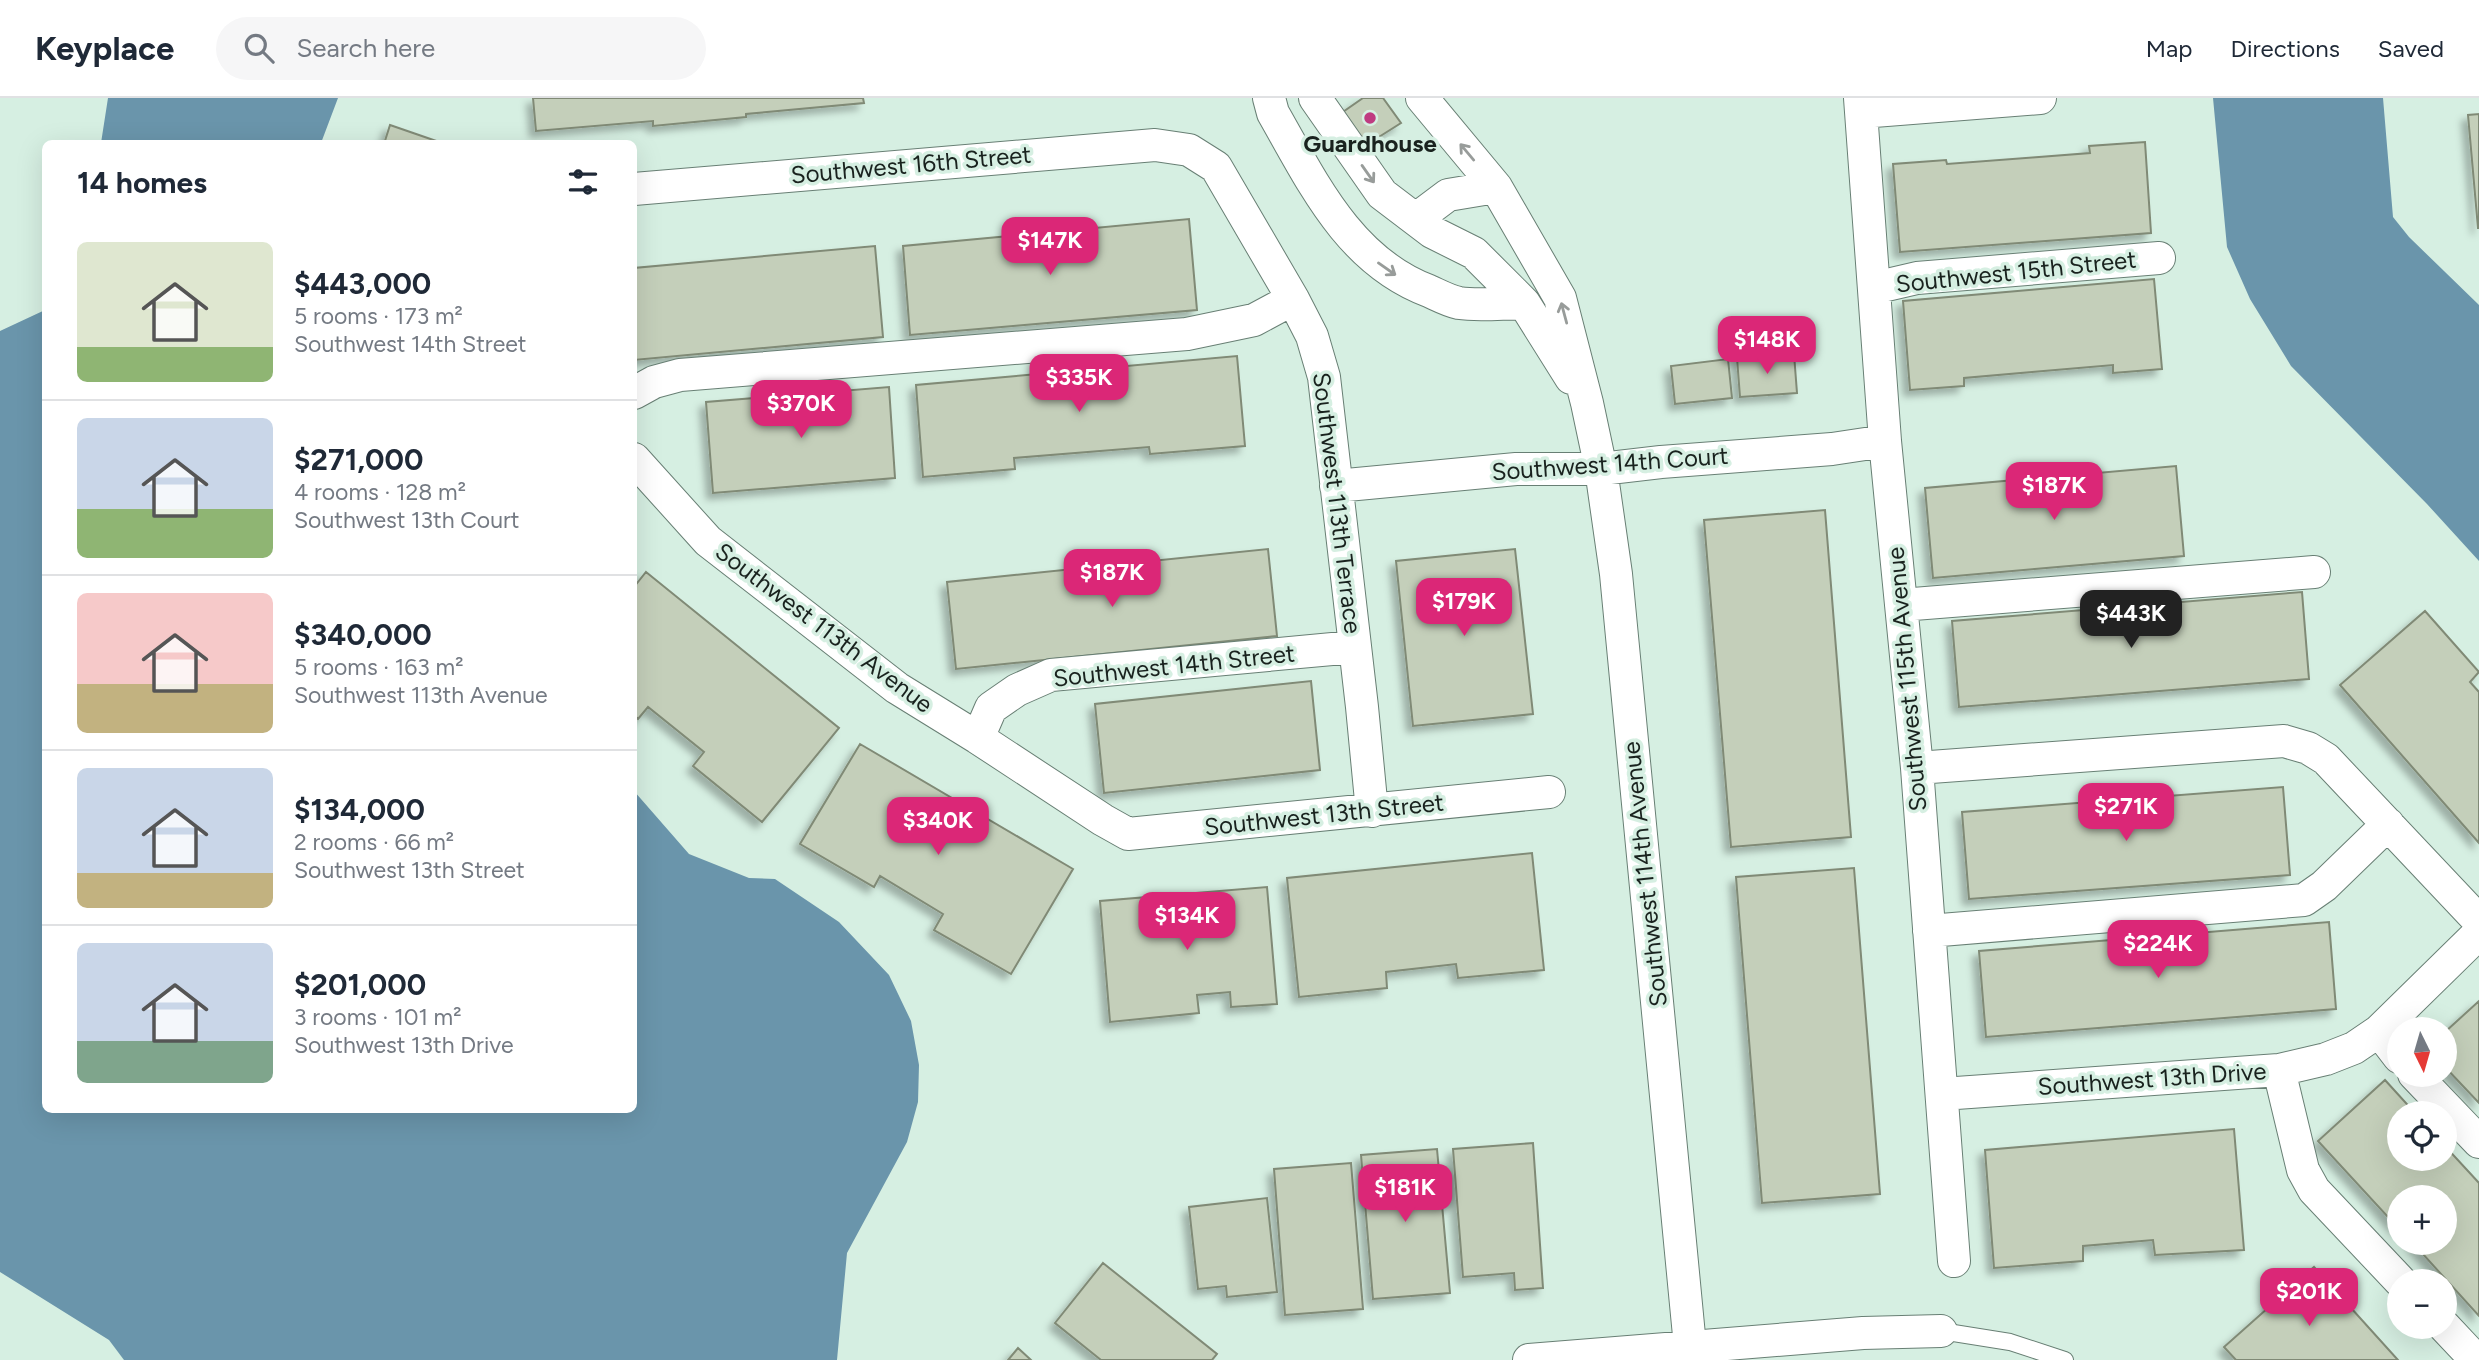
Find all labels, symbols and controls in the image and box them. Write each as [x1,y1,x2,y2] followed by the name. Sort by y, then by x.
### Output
[216,17,706,80] search box
[35,29,174,68] text: Keyplace
[240,29,278,67] icon: search
[296,32,435,64] text: Search here
[2146,34,2192,63] text: Map
[2230,34,2340,63] text: Directions
[2378,34,2444,63] text: Saved
[1362,110,1378,126] marker: Guardhouse
[1303,129,1437,158] place label: Guardhouse
[790,140,1032,189] street label: Southwest 16th Street
[1459,143,1475,161] one-way arrow
[564,163,602,201] icon: filters
[77,164,207,201] text: 14 homes
[1361,164,1375,183] one-way arrow
[1001,218,1099,277] pin: $147K
[1017,226,1083,254] text: $147K
[1894,244,2138,299] street label: Southwest 15th Street
[1377,262,1396,276] one-way arrow
[294,265,431,302] text: $443,000
[133,270,217,354] icon: home
[294,302,463,330] text: 5 rooms · 173 m²
[1557,302,1570,325] one-way arrow
[1718,316,1816,376] pin: $148K
[1734,325,1800,353] text: $148K
[294,330,526,358] text: Southwest 14th Street
[1030,354,1128,414] pin: $335K
[1046,363,1113,391] text: $335K
[1307,371,1368,635] street label: Southwest 113th Terrace
[752,380,850,440] pin: $370K
[767,389,835,417] text: $370K
[294,441,423,478] text: $271,000
[1491,441,1729,486] street label: Southwest 14th Court
[133,446,217,530] icon: home
[2005,462,2103,522] pin: $187K
[2022,471,2086,499] text: $187K
[294,478,466,506] text: 4 rooms · 128 m²
[294,506,520,534] text: Southwest 13th Court
[710,536,939,719] street label: Southwest 113th Avenue
[1880,546,1933,812] street label: Southwest 115th Avenue
[1063,550,1161,609] pin: $187K
[1080,558,1144,586] text: $187K
[1415,578,1513,638] pin: $179K
[1432,587,1496,615] text: $179K
[2082,590,2180,650] pin: $443K
[2096,599,2166,627] text: $443K
[294,616,432,653] text: $340,000
[133,621,217,705] icon: home
[1052,638,1296,693] street label: Southwest 14th Street
[294,653,463,681] text: 5 rooms · 163 m²
[294,681,548,709] text: Southwest 113th Avenue
[1616,740,1673,1008] street label: Southwest 114th Avenue
[2077,784,2175,843] pin: $271K
[1203,788,1445,842] street label: Southwest 13th Street
[294,791,425,828] text: $134,000
[2094,792,2158,820] text: $271K
[133,796,217,880] icon: home
[889,798,987,857] pin: $340K
[903,806,973,834] text: $340K
[294,828,454,856] text: 2 rooms · 66 m²
[294,856,525,884] text: Southwest 13th Street
[1138,892,1236,952] pin: $134K
[1154,901,1220,929] text: $134K
[2109,920,2207,980] pin: $224K
[2123,929,2193,957] text: $224K
[294,966,426,1003] text: $201,000
[133,971,217,1055] icon: home
[294,1003,461,1031] text: 3 rooms · 101 m²
[2387,1017,2457,1087] north arrow
[2387,1017,2457,1339] map controls
[294,1031,513,1059] text: Southwest 13th Drive
[2037,1056,2267,1101] street label: Southwest 13th Drive
[2387,1101,2457,1171] button: locate
[1356,1164,1454,1224] pin: $181K
[1374,1173,1436,1201] text: $181K
[2387,1185,2457,1255] button: +
[2260,1268,2358,1328] pin: $201K
[2387,1269,2457,1339] button: −
[2276,1277,2342,1305] text: $201K

